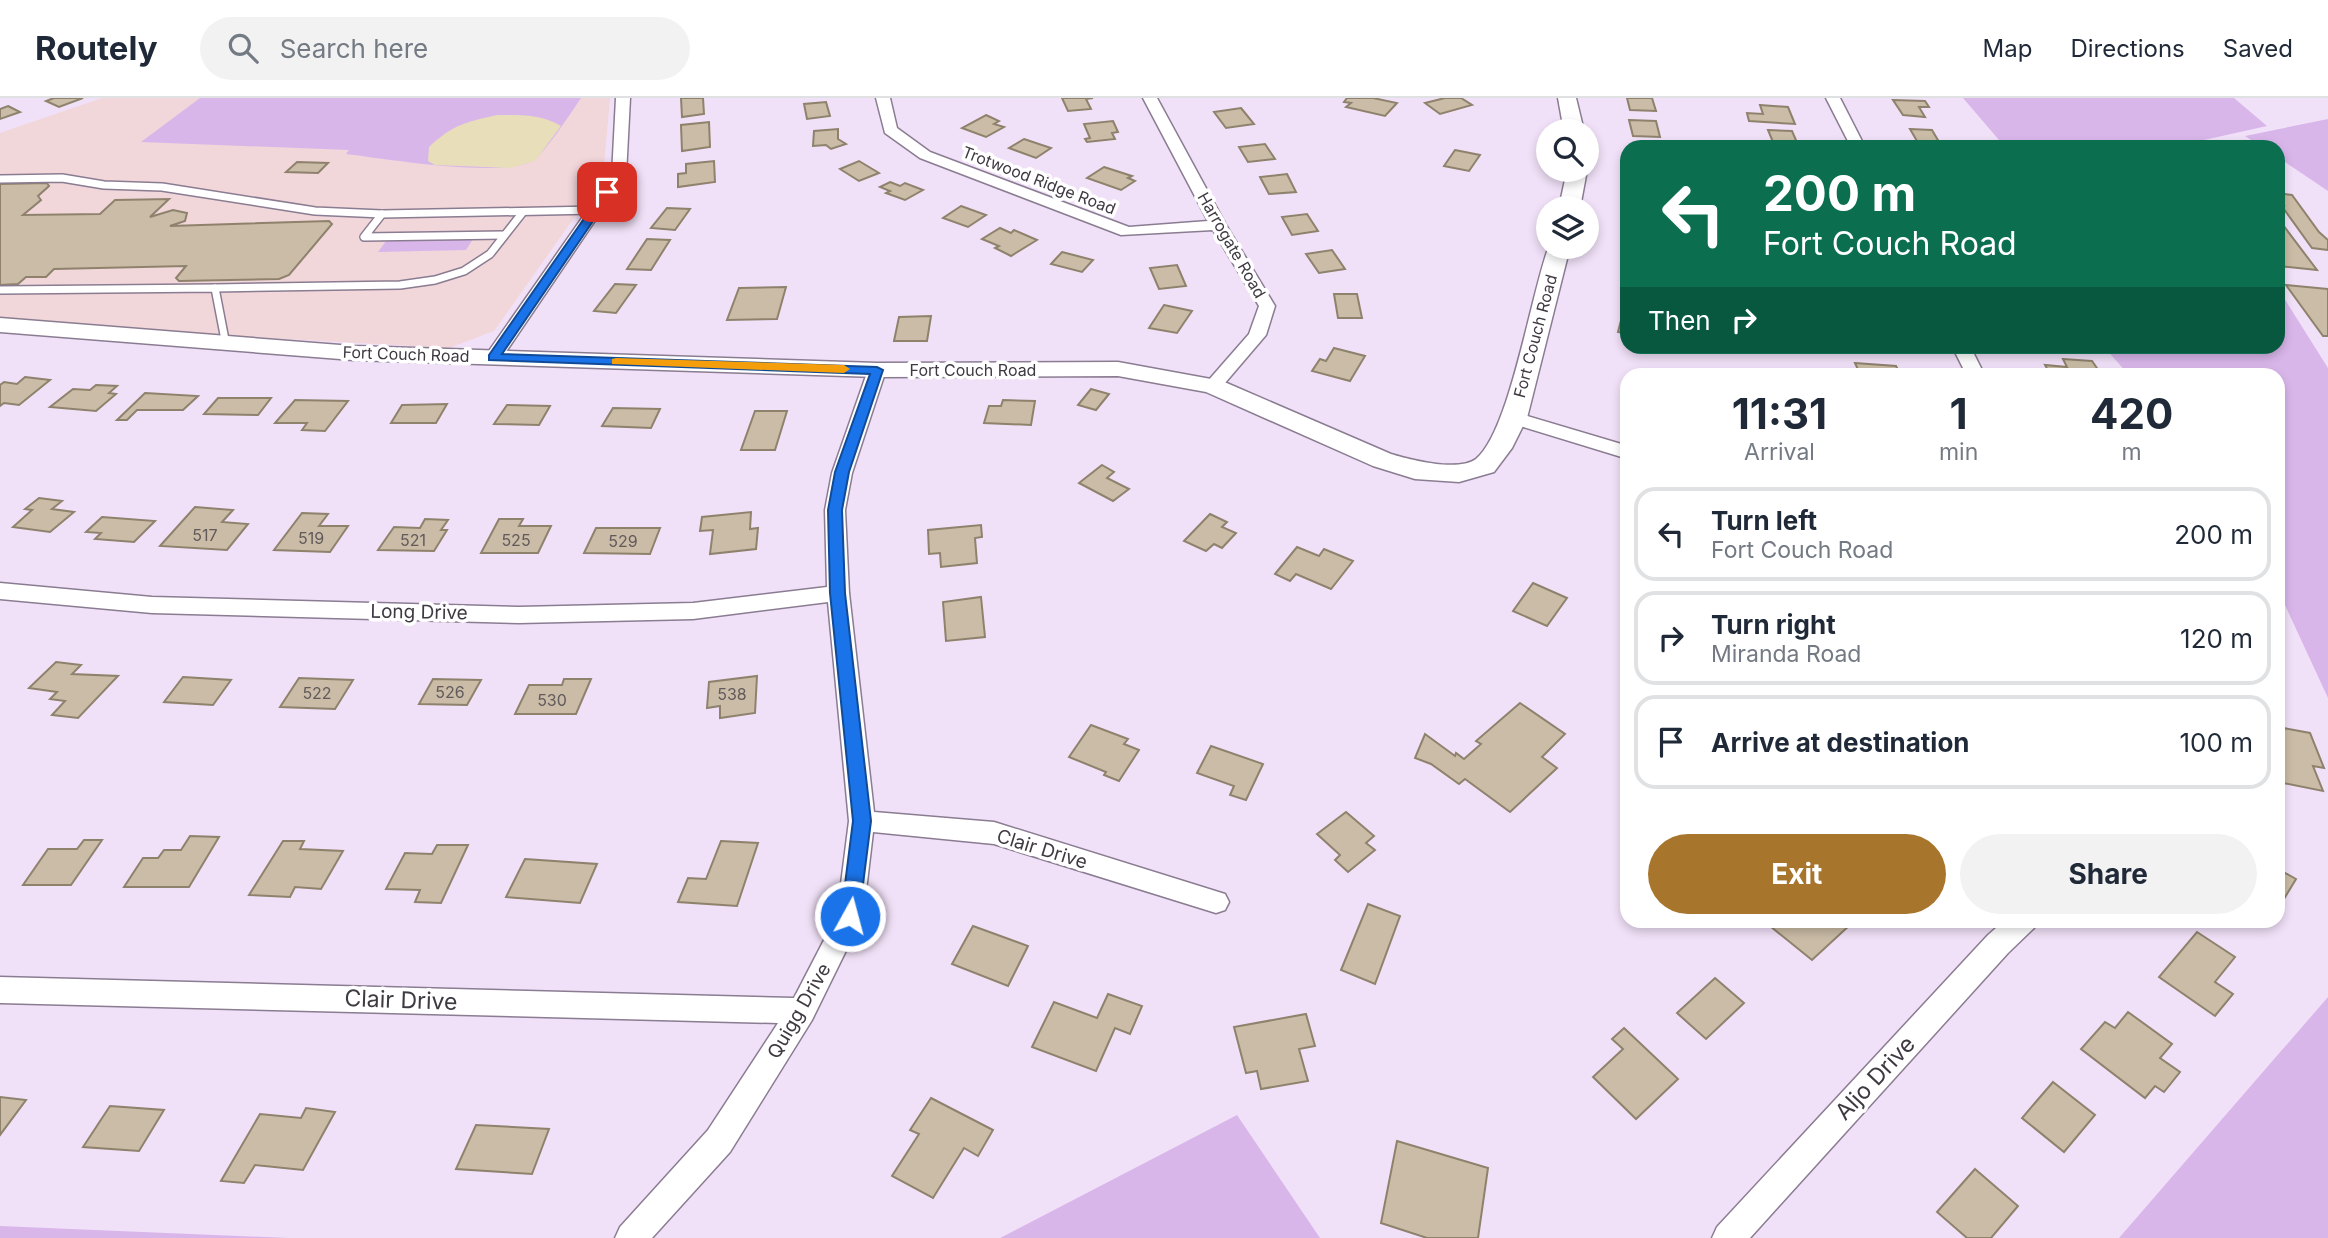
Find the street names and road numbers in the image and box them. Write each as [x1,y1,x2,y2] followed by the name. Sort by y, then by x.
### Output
[959,142,1119,218] street label: Trotwood Ridge Road
[1194,189,1270,301] street label: Harrogate Road
[1509,272,1561,400] street label: Fort Couch Road
[342,342,470,366] street label: Fort Couch Road
[910,360,1036,380] street label: Fort Couch Road
[370,600,468,624] street label: Long Drive
[994,824,1090,874] street label: Clair Drive
[762,959,836,1063] street label: Quigg Drive
[344,984,458,1016] street label: Clair Drive
[1829,1030,1921,1126] street label: Aljo Drive

